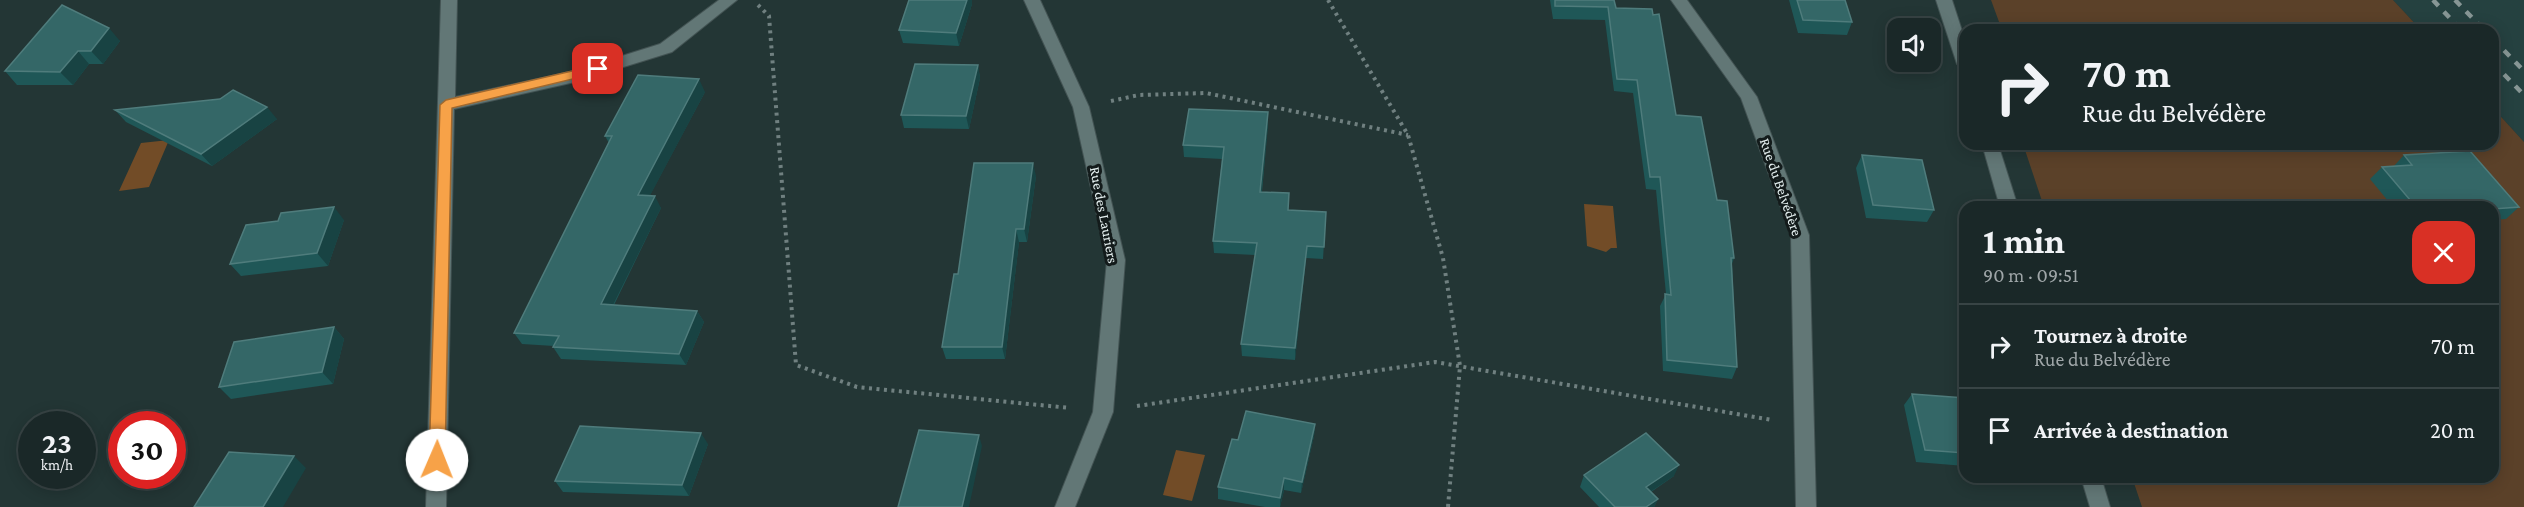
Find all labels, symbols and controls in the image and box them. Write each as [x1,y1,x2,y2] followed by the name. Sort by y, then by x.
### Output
[1887,18,1941,72] map controls
[1887,18,1941,72] button: sound
[572,43,623,94] pin
[1983,48,2061,126] icon: right
[2082,49,2171,96] text: 70 m
[581,52,614,85] icon: arrive
[2082,98,2266,128] text: Rue du Belvédère
[1757,136,1805,238] street label: Rue du Belvédère
[1087,165,1121,265] street label: Rue des Lauriers
[1983,221,2065,261] text: 1 min
[2412,221,2475,284] button: close
[1983,264,2079,286] text: 90 m · 09:51
[2034,323,2187,348] text: Tournez à droite
[1983,330,2016,363] icon: right
[2431,334,2475,359] text: 70 m
[2034,348,2170,370] text: Rue du Belvédère
[108,411,186,489] speed limit sign: 30
[1983,414,2016,447] icon: arrive
[2034,418,2228,443] text: Arrivée à destination
[2430,418,2475,443] text: 20 m
[42,426,72,459] text: 23
[405,428,469,492] position arrow
[41,457,73,473] text: km/h

